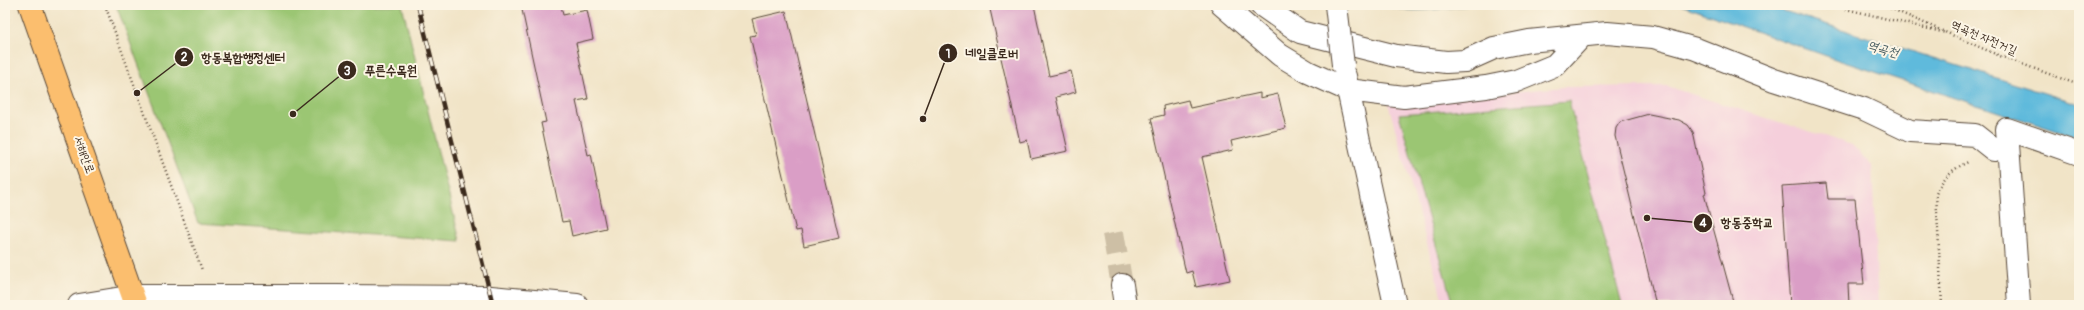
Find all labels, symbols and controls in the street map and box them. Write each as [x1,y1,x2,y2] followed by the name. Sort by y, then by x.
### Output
[1949,17,2020,59] street label: 역곡천 자전거길
[1866,37,1902,61] water label: 역곡천
[938,41,1026,66] callout: 네일클로버
[174,45,293,70] callout: 항동복합행정센터
[965,46,1018,62] text: 네일클로버
[946,47,950,62] text: 1
[181,50,188,65] text: 2
[200,50,285,66] text: 항동복합행정센터
[337,58,425,83] callout: 푸른수목원
[365,63,417,79] text: 푸른수목원
[344,64,351,79] text: 3
[70,134,98,176] street label: 서해안로
[1693,210,1781,235] callout: 항동중학교
[1720,215,1773,231] text: 항동중학교
[1699,216,1707,231] text: 4

